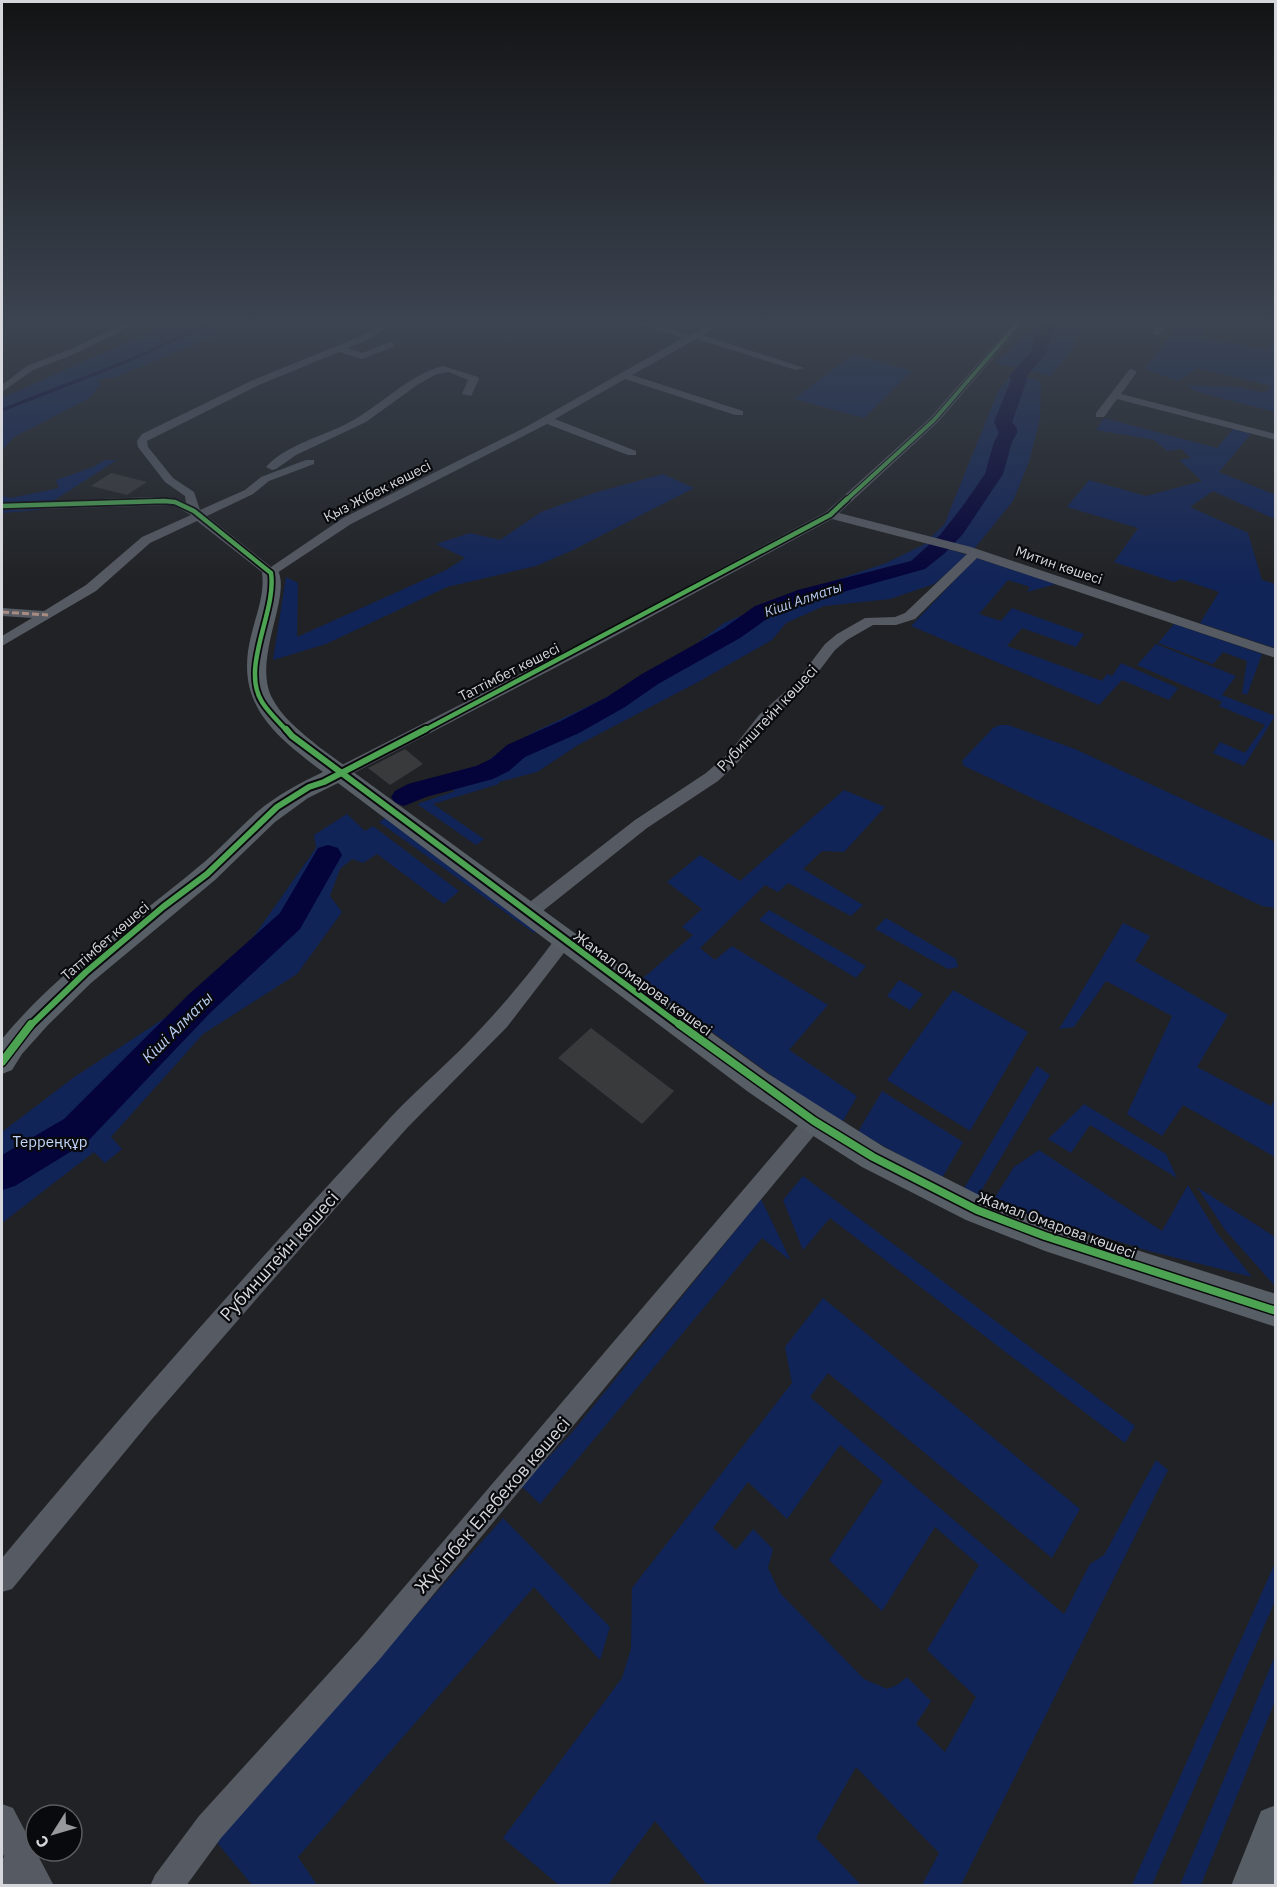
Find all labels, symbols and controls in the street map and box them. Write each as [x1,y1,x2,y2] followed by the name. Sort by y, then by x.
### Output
[320,456,434,526] street label: Қыз Жібек көшесі
[1013,542,1105,588] street label: Митин көшесі
[762,577,844,621] water label: Кіші Алматы
[456,639,562,705] street label: Таттімбет көшесі
[713,661,821,775] street label: Рубинштейн көшесі
[57,898,153,984] street label: Таттімбет көшесі
[570,926,716,1040] street label: Жамал Омарова көшесі
[137,987,217,1067] water label: Кіші Алматы
[12,1132,88,1151] park label: Терреңқұр
[215,1186,343,1326] street label: Рубинштейн көшесі
[975,1187,1139,1263] street label: Жамал Омарова көшесі
[409,1412,575,1598] street label: Жүсіпбек Елебеков көшесі
[24,1803,84,1863] north arrow
[31,1832,53,1852] text: С

